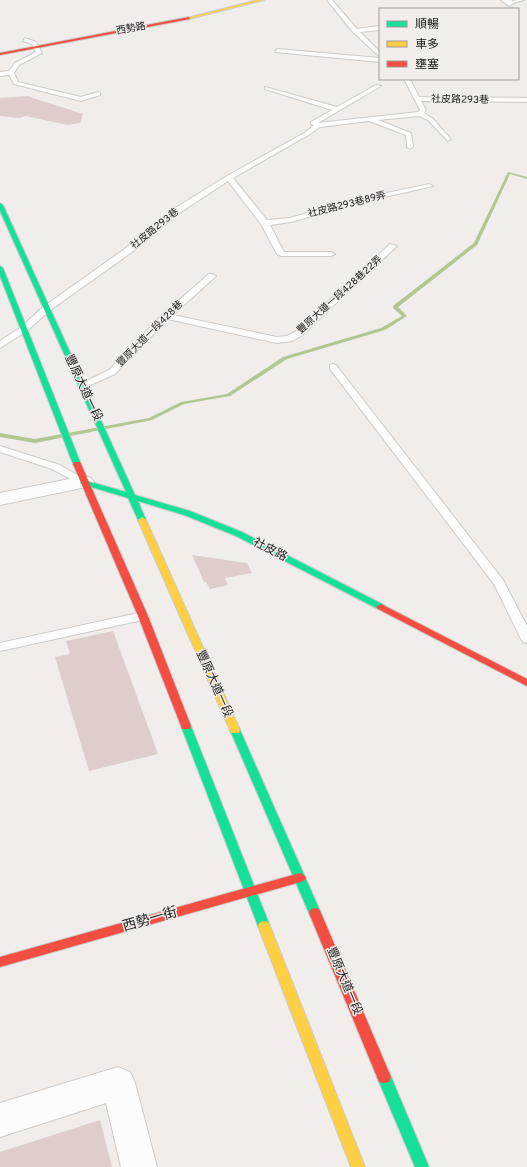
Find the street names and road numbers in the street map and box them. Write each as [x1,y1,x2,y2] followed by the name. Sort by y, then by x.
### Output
[115,20,147,38] street label: 西勢路
[431,93,489,107] street label: 社皮路293巷
[307,189,387,221] street label: 社皮路293巷89弄
[128,206,182,252] street label: 社皮路293巷
[295,253,385,337] street label: 豐原大道一段428巷22弄
[114,298,186,370] street label: 豐原大道一段428巷
[61,352,105,424] street label: 豐原大道一段
[250,535,290,565] street label: 社皮路
[192,648,236,720] street label: 豐原大道一段
[121,904,179,936] street label: 西勢一街
[323,945,365,1017] street label: 豐原大道一段

